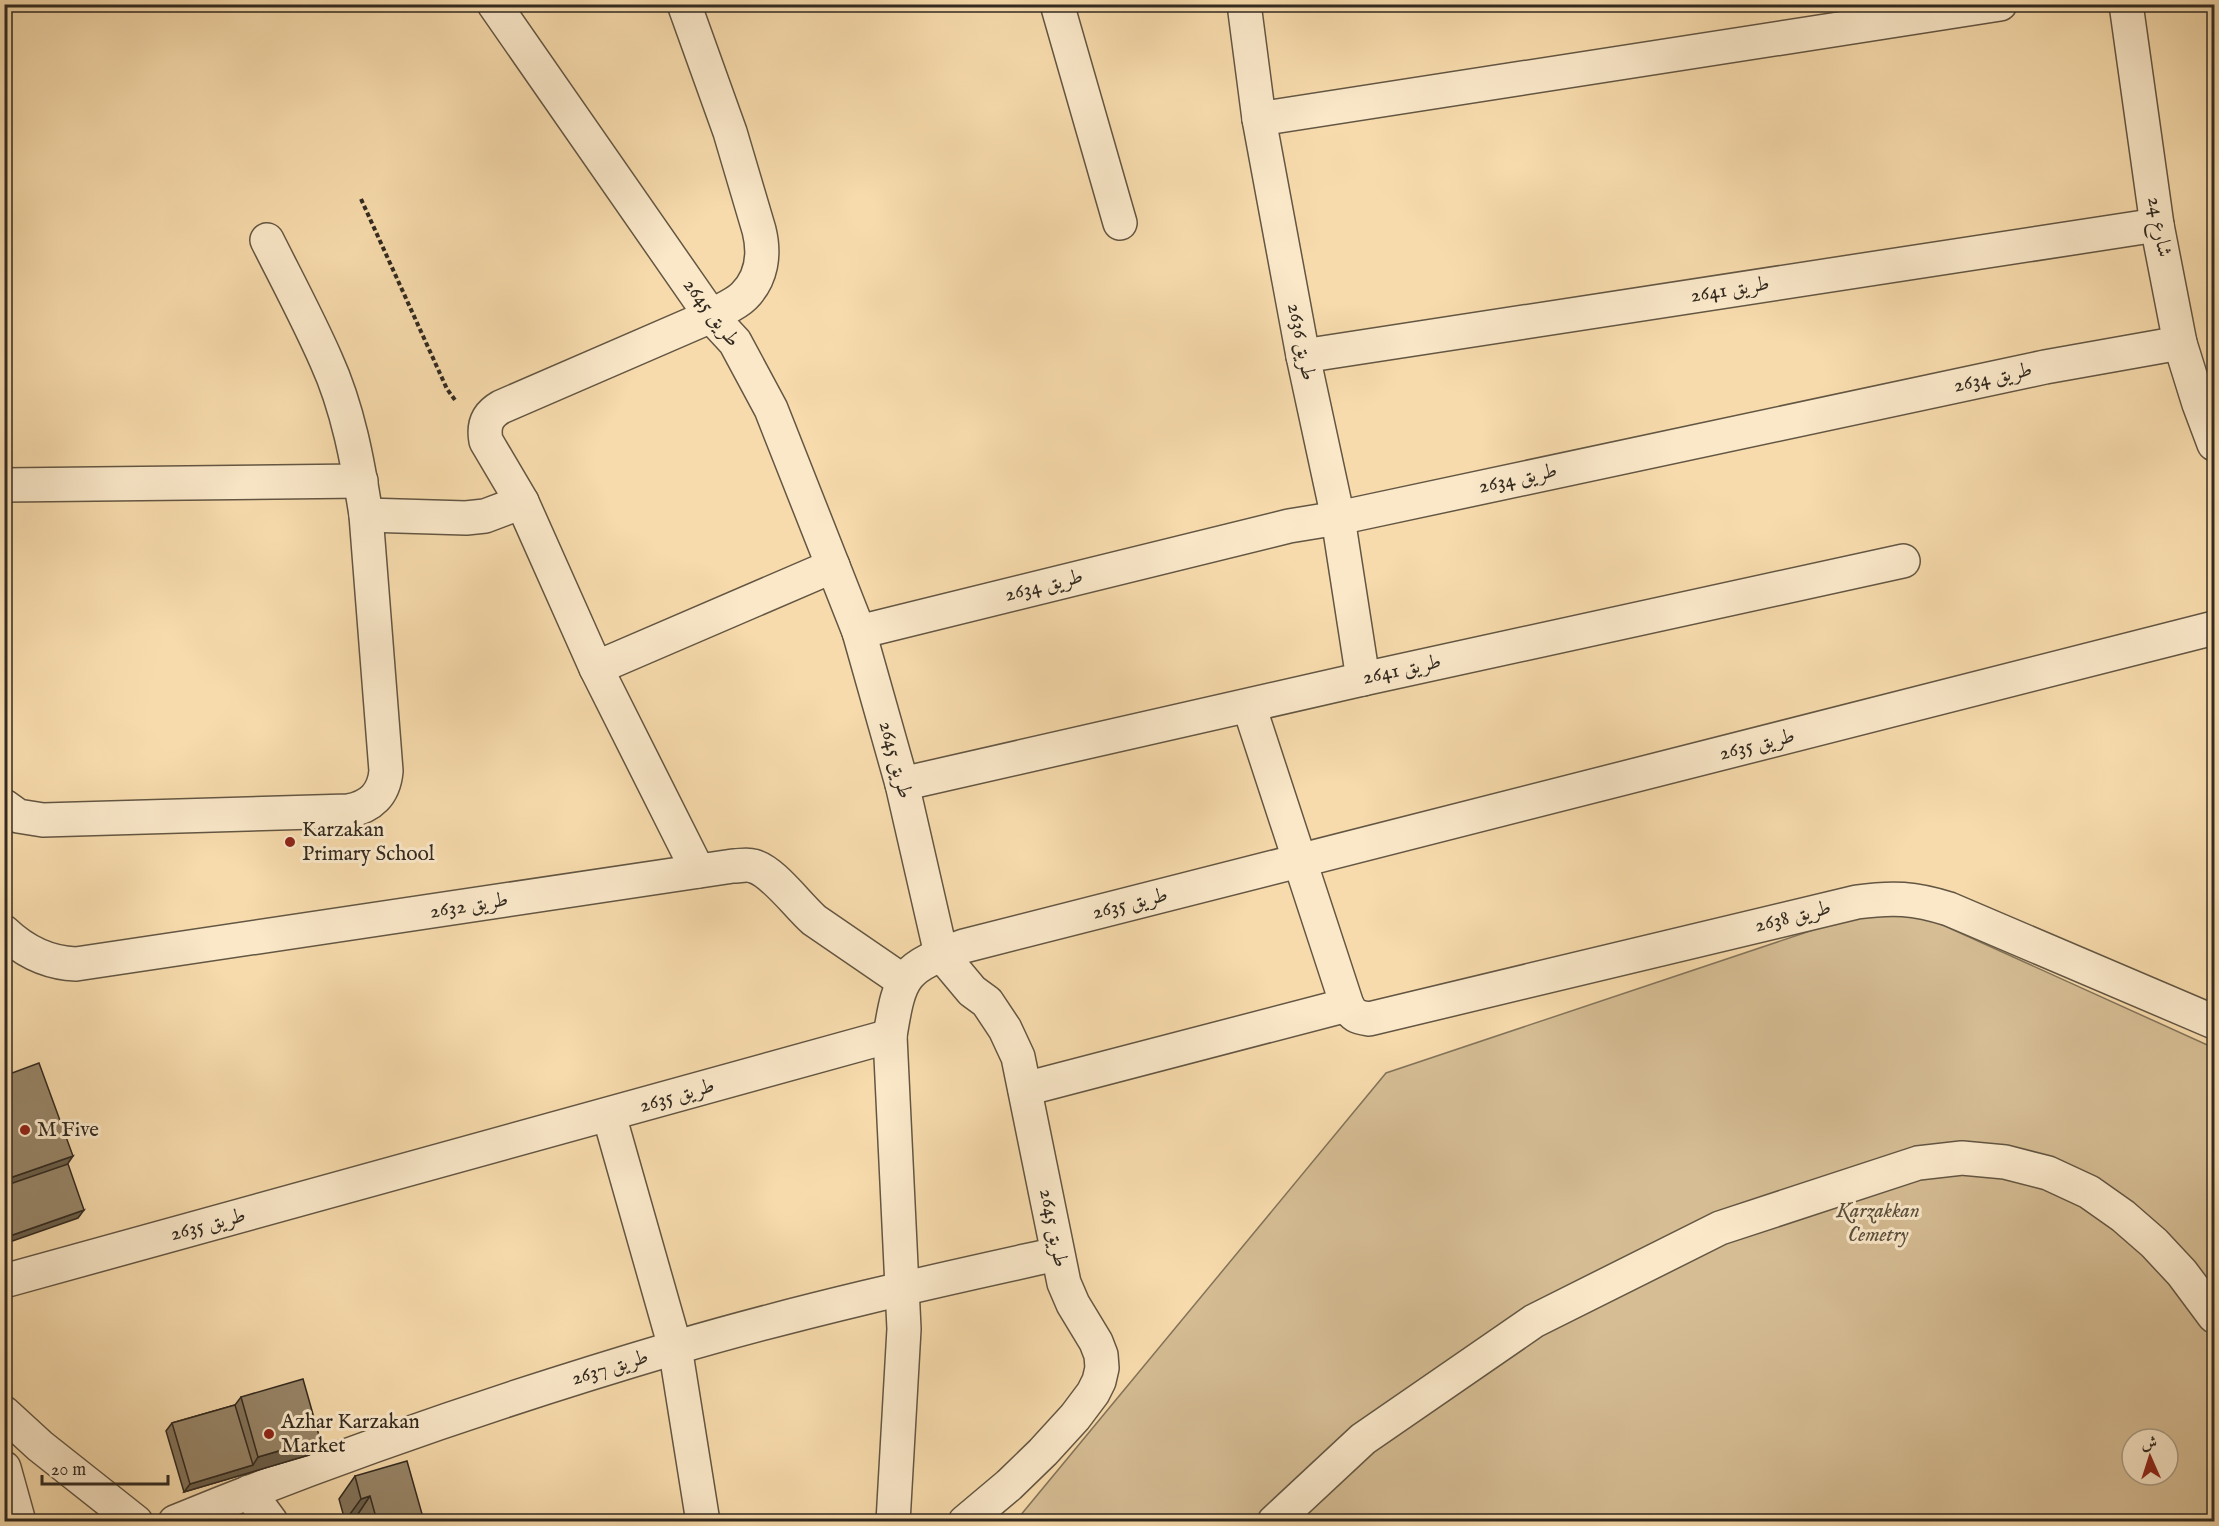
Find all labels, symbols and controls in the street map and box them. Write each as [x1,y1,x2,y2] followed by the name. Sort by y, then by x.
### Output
[2137,195,2178,260] street label: شارع 24
[1688,270,1772,310] street label: طريق 2641
[676,273,746,353] street label: طريق 2645
[1280,301,1322,383] street label: طريق 2636
[1951,356,2035,400] street label: طريق 2634
[1476,457,1560,501] street label: طريق 2634
[1002,563,1086,609] street label: طريق 2634
[1360,648,1444,692] street label: طريق 2641
[872,718,918,802] street label: طريق 2645
[1716,723,1798,767] street label: طريق 2635
[302,817,435,868] place label: Karzakan Primary School
[283,835,297,849] marker: Karzakan Primary School
[1089,882,1171,926] street label: طريق 2635
[428,886,510,926] street label: طريق 2632
[1752,894,1834,940] street label: طريق 2638
[636,1072,718,1120] street label: طريق 2635
[37,1117,99,1144] place label: M Five
[18,1123,32,1137] marker: M Five
[1032,1186,1074,1270] street label: طريق 2645
[1835,1198,1920,1249] park label: Karzakkan Cemetry
[167,1202,249,1248] street label: طريق 2635
[568,1343,652,1393] street label: طريق 2637
[280,1409,420,1460] place label: Azhar Karzakan Market
[262,1427,276,1441] marker: Azhar Karzakan Market
[2120,1427,2180,1487] north arrow
[2141,1434,2158,1454] text: ش
[42,1448,168,1486] scale bar
[51,1459,86,1482] text: 20 m

